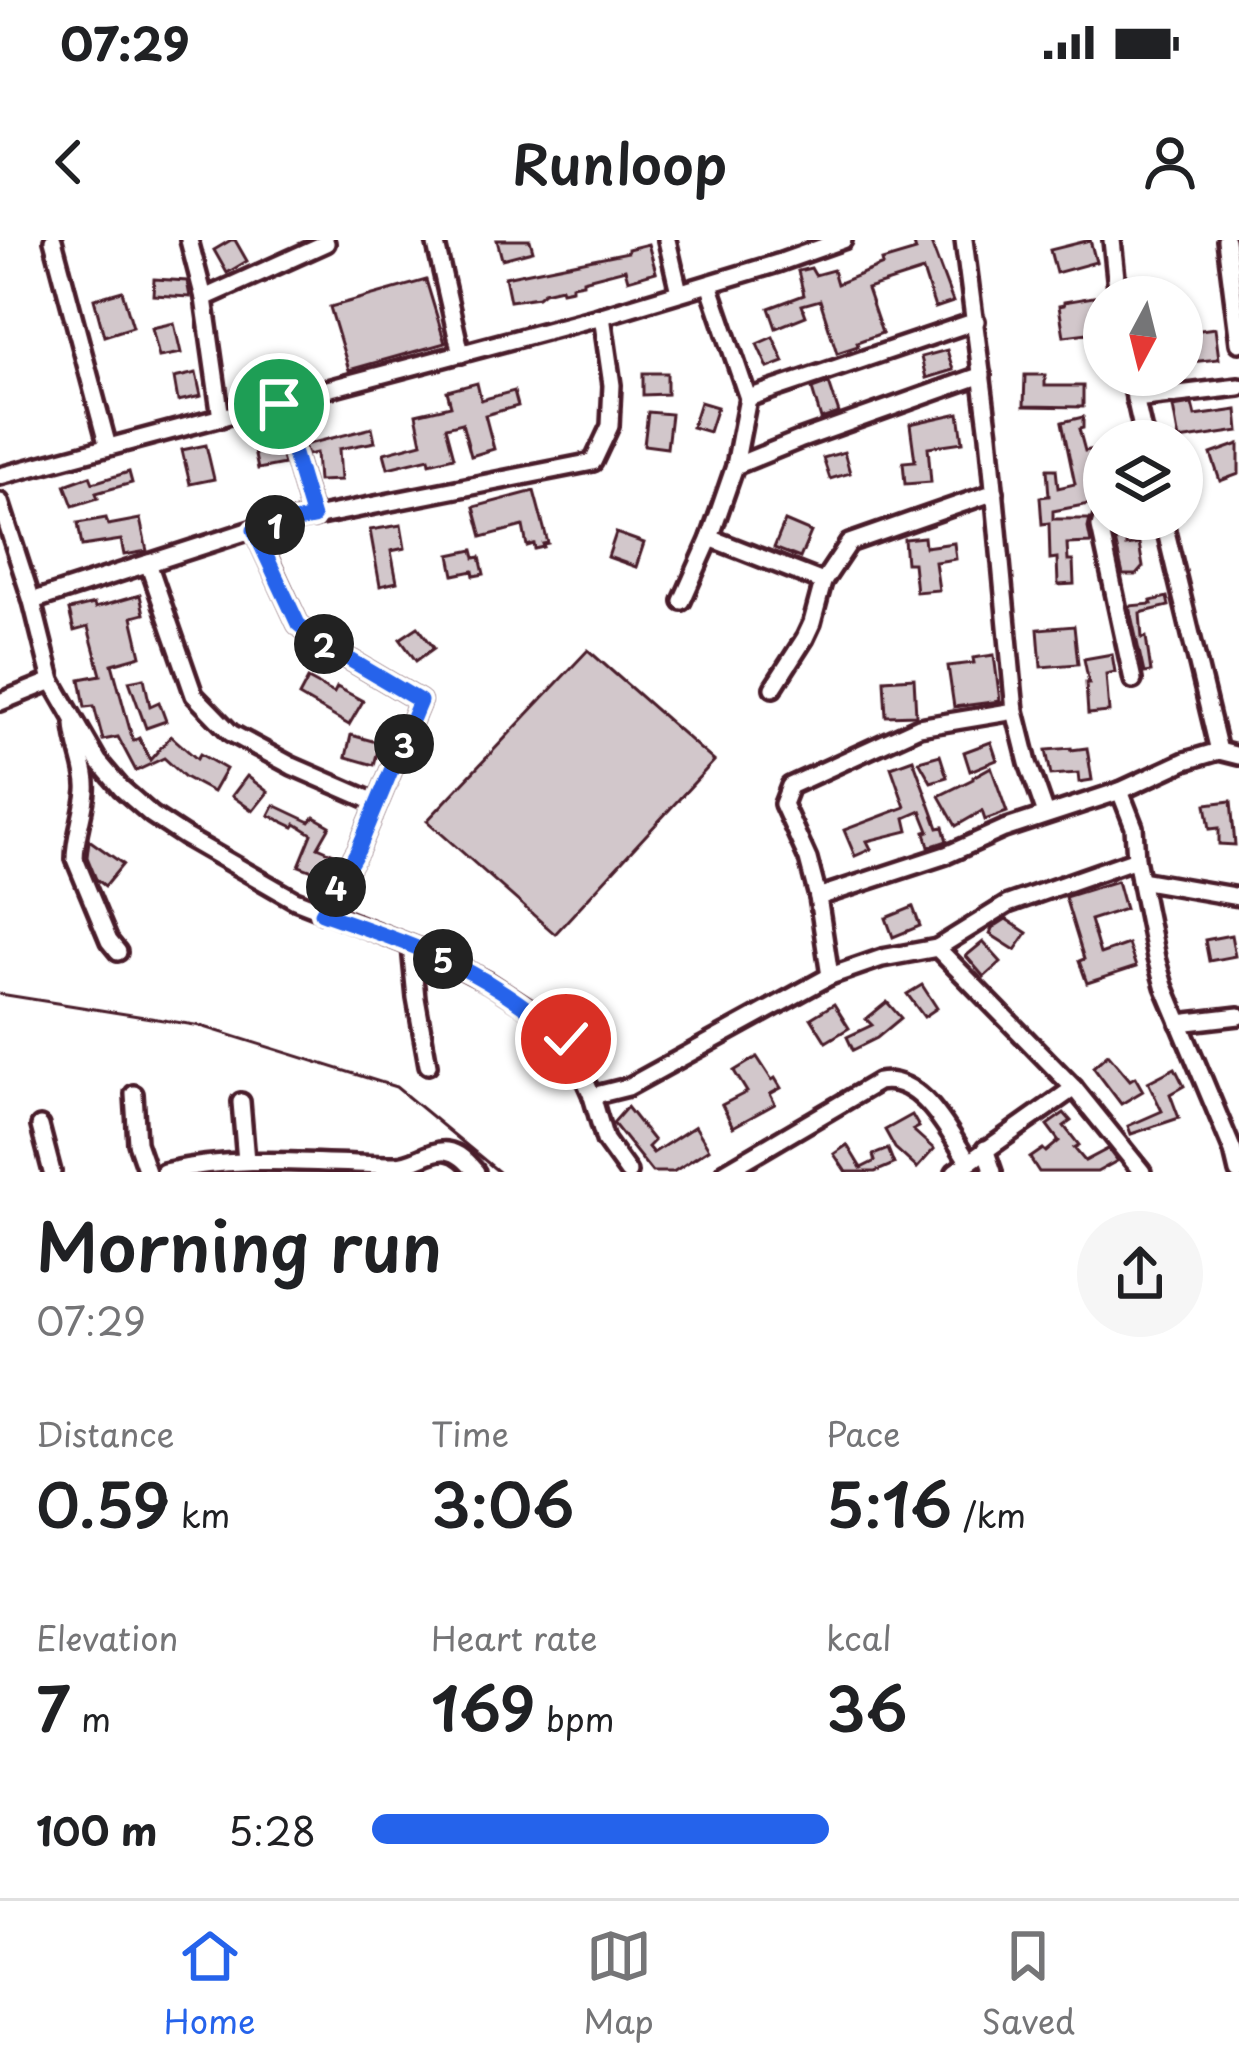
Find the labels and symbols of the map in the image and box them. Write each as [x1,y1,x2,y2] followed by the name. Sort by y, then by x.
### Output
[1083,276,1203,396] north arrow
[228,353,330,455] pin
[245,495,305,555] pin: 1
[294,614,354,674] pin: 2
[374,714,434,774] pin: 3
[306,857,366,917] pin: 4
[413,929,473,989] pin: 5
[515,988,617,1090] pin

